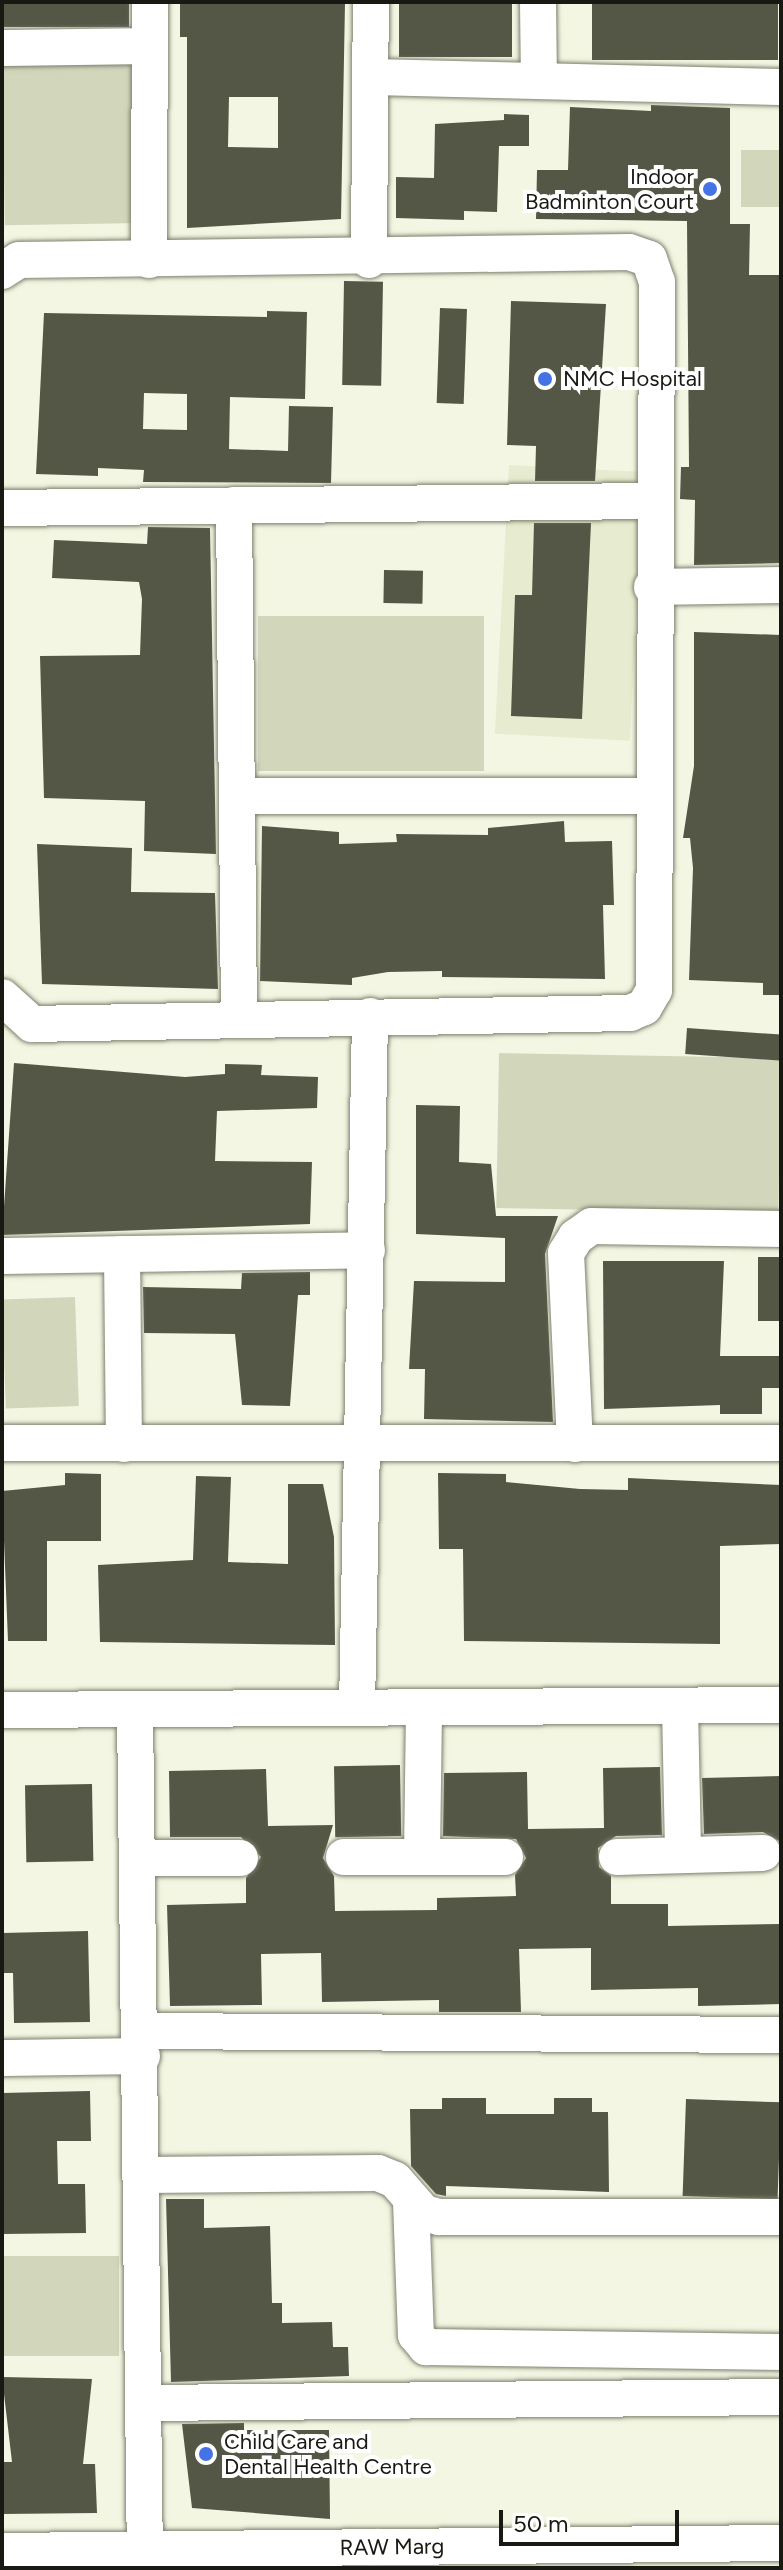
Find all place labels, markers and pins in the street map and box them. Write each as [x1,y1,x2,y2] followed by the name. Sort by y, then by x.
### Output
[525,163,694,214] place label: Indoor Badminton Court
[701,180,719,198] marker: Indoor Badminton Court
[563,366,702,392] place label: NMC Hospital
[534,368,556,390] marker: NMC Hospital
[224,2428,432,2480] place label: Child Care and Dental Health Centre
[195,2443,217,2465] marker: Child Care and Dental Health Centre

